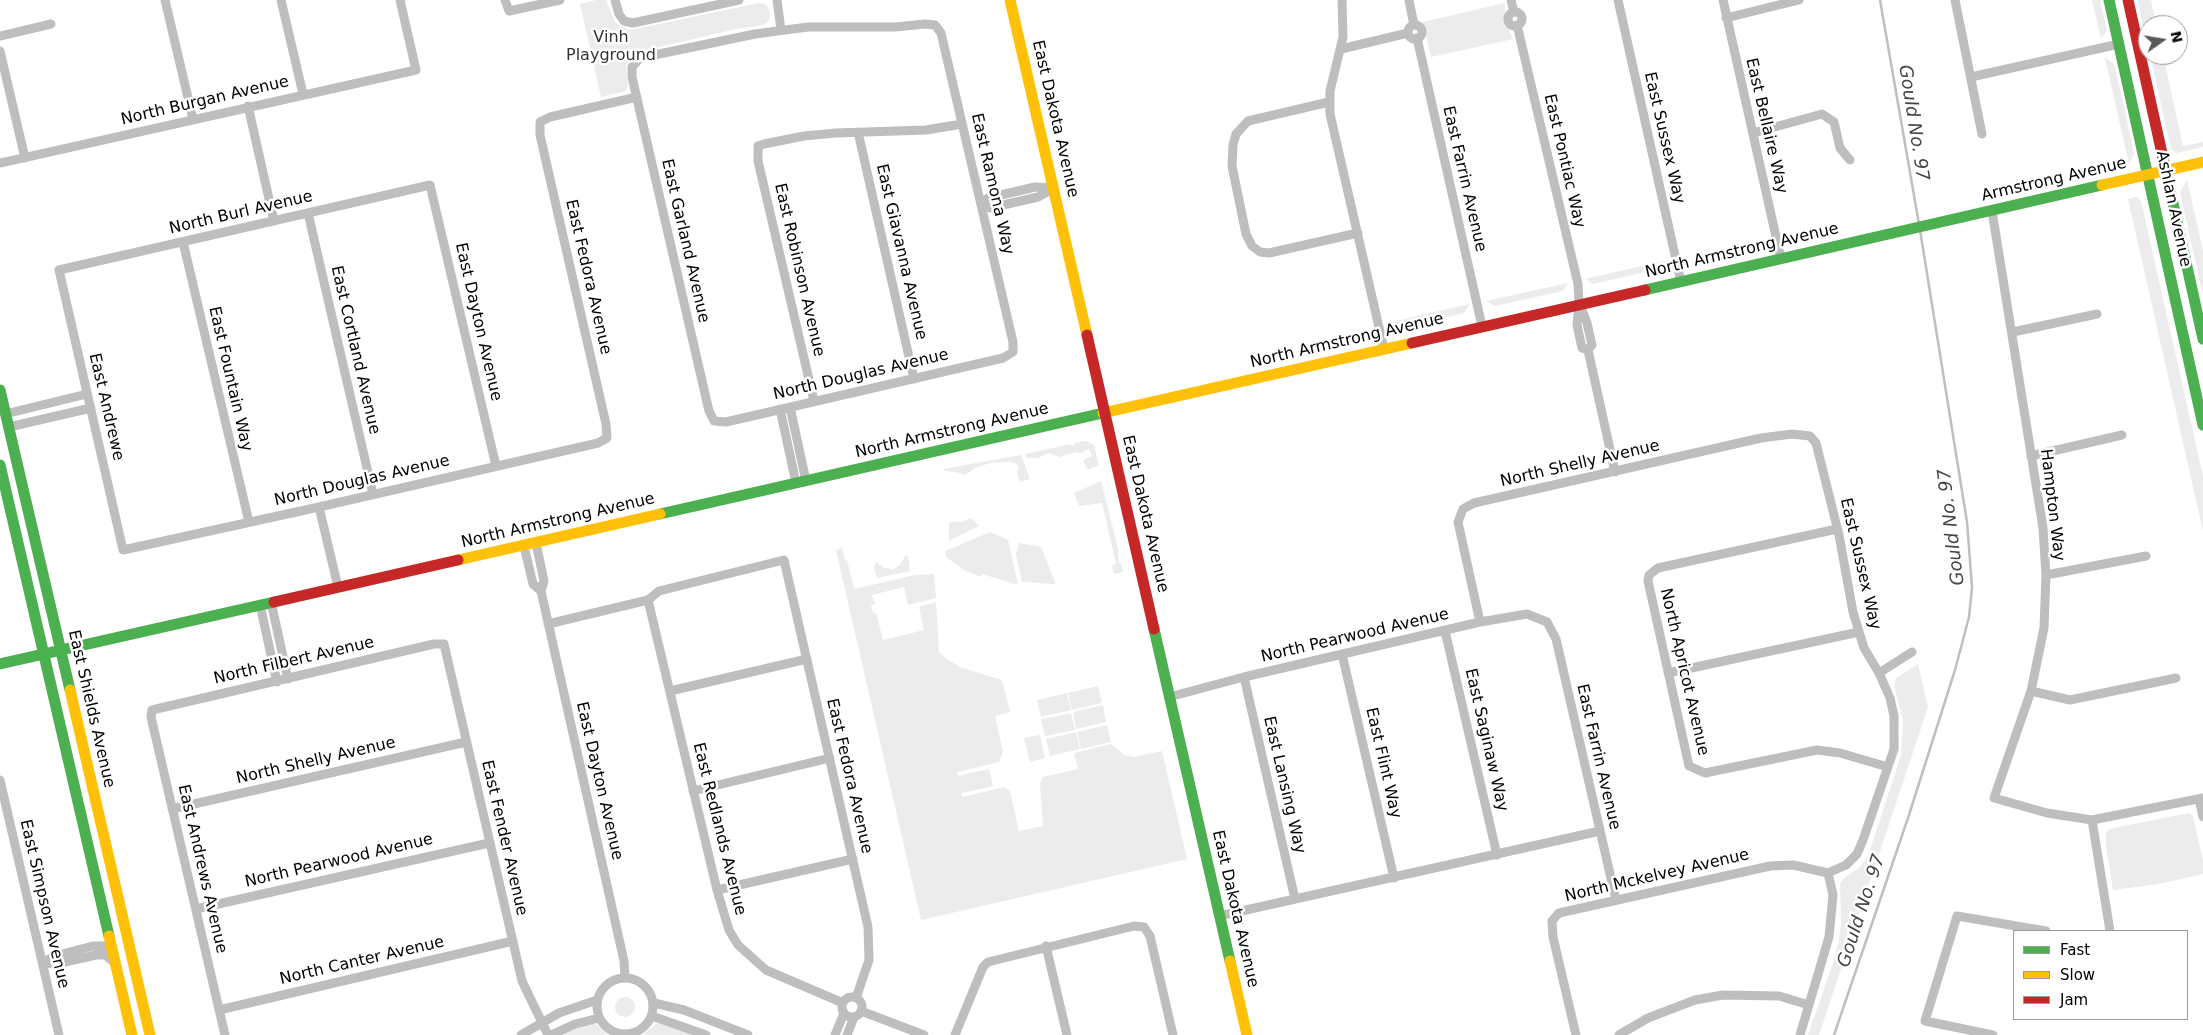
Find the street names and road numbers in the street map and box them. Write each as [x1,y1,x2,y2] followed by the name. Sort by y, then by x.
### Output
[1028,38,1082,200] street label: East Dakota Avenue
[1741,56,1791,196] street label: East Bellaire Way
[1639,70,1689,206] street label: East Sussex Way
[119,72,291,130] street label: North Burgan Avenue
[1539,92,1589,230] street label: East Pontiac Way
[1438,104,1490,254] street label: East Farrin Avenue
[966,111,1018,257] street label: East Ramona Way
[2151,149,2195,269] street label: Ashlan Avenue
[1980,154,2128,206] street label: Armstrong Avenue
[657,157,713,325] street label: East Garland Avenue
[871,162,931,342] street label: East Giavanna Avenue
[770,181,828,359] street label: East Robinson Avenue
[167,187,315,239] street label: North Burl Avenue
[561,198,615,356] street label: East Fedora Avenue
[1643,219,1841,283] street label: North Armstrong Avenue
[450,241,506,403] street label: East Dayton Avenue
[326,264,384,436] street label: East Cortland Avenue
[204,305,256,453] street label: East Fountain Way
[1248,309,1446,373] street label: North Armstrong Avenue
[771,345,951,405] street label: North Douglas Avenue
[84,351,128,463] street label: East Andrewe
[853,399,1051,463] street label: North Armstrong Avenue
[1118,433,1172,595] street label: East Dakota Avenue
[1498,436,1662,492] street label: North Shelly Avenue
[2036,448,2068,562] street label: Hampton Way
[272,451,452,511] street label: North Douglas Avenue
[459,489,657,553] street label: North Armstrong Avenue
[1835,496,1885,632] street label: East Sussex Way
[1655,586,1713,758] street label: North Apricot Avenue
[1259,605,1451,667] street label: North Pearwood Avenue
[63,628,119,790] street label: East Shields Avenue
[212,633,376,689] street label: North Filbert Avenue
[1460,667,1512,813] street label: East Saginaw Way
[1572,682,1624,832] street label: East Farrin Avenue
[822,697,876,855] street label: East Fedora Avenue
[571,700,627,862] street label: East Dayton Avenue
[1361,706,1405,820] street label: East Flint Way
[1259,714,1309,856] street label: East Lansing Way
[234,733,398,789] street label: North Shelly Avenue
[688,741,750,917] street label: East Redlands Avenue
[477,758,531,918] street label: East Fender Avenue
[173,783,231,955] street label: East Andrews Avenue
[15,818,73,990] street label: East Simpson Avenue
[1208,828,1262,990] street label: East Dakota Avenue
[243,830,435,892] street label: North Pearwood Avenue
[1563,845,1751,907] street label: North Mckelvey Avenue
[278,933,446,989] street label: North Canter Avenue

